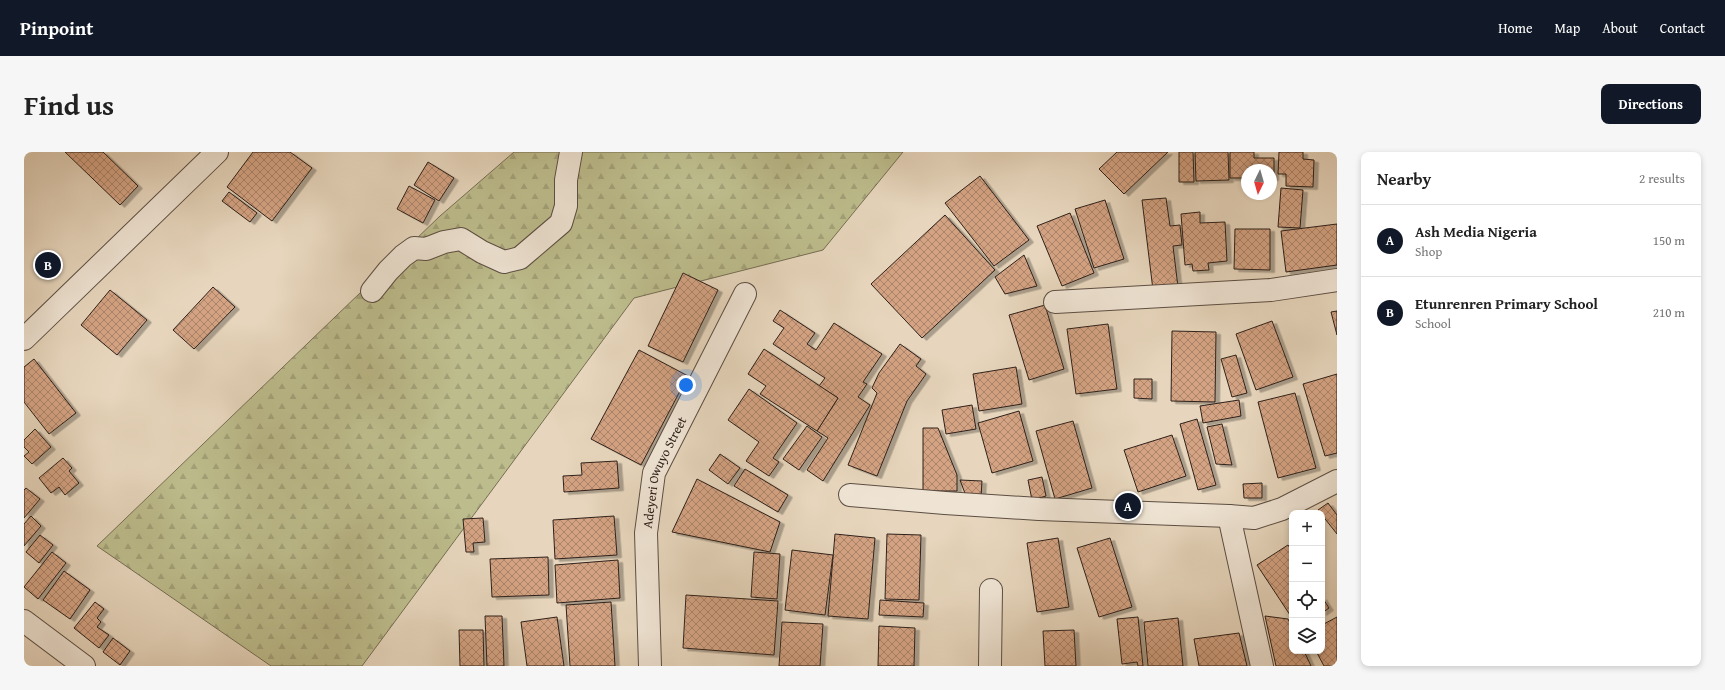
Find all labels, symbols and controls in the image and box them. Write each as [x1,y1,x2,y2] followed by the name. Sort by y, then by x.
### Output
[20,14,93,42] text: Pinpoint
[1498,18,1533,38] text: Home
[1555,18,1580,38] text: Map
[1602,18,1638,38] text: About
[1660,18,1705,38] text: Contact
[24,84,114,125] text: Find us
[1601,84,1701,124] button: Directions
[1241,164,1277,200] north arrow
[1377,166,1431,191] text: Nearby
[1639,169,1685,188] text: 2 results
[1415,221,1537,242] text: Ash Media Nigeria
[1386,231,1394,250] text: A
[1653,231,1685,250] text: 150 m
[1415,242,1442,261] text: Shop
[35,250,61,280] pin: B
[1415,293,1598,314] text: Etunrenren Primary School
[1386,303,1394,322] text: B
[1653,303,1685,322] text: 210 m
[1415,314,1451,333] text: School
[676,375,696,395] your location
[638,413,691,529] street label: Adeyeri Owuyo Street
[1115,491,1141,521] pin: A
[1289,510,1325,654] map controls
[1289,510,1325,546] button: +
[1289,546,1325,582] button: −
[1289,582,1325,618] button: locate
[1289,618,1325,654] button: layers

